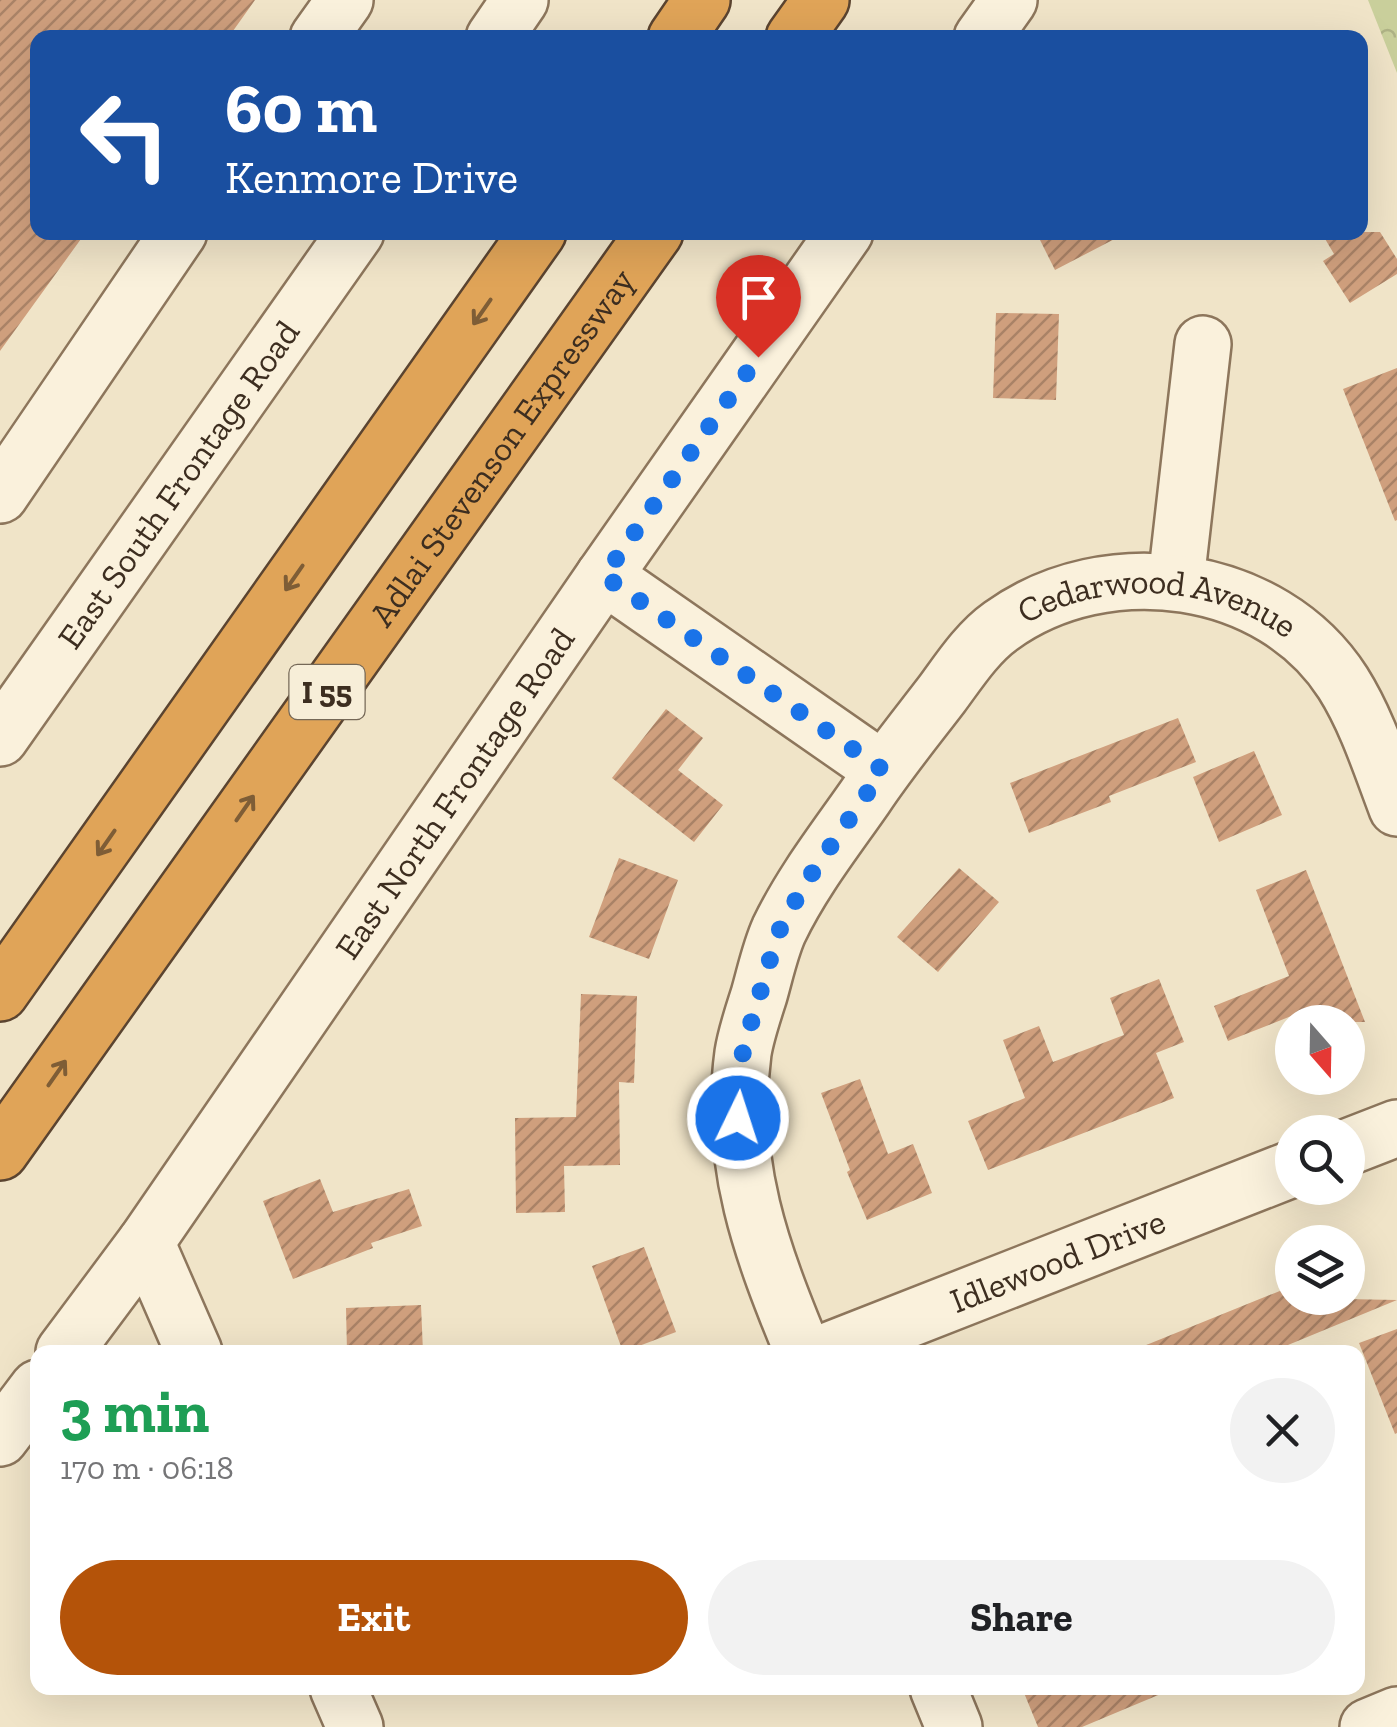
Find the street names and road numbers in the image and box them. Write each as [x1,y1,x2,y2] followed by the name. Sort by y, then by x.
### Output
[360,260,643,634] street label: Adlai Stevenson Expressway
[49,312,308,657] street label: East South Frontage Road
[1010,560,1305,646] street label: Cedarwood Avenue
[326,619,583,967] street label: East North Frontage Road
[290,665,364,719] road number: I 55
[944,1200,1171,1322] street label: Idlewood Drive

